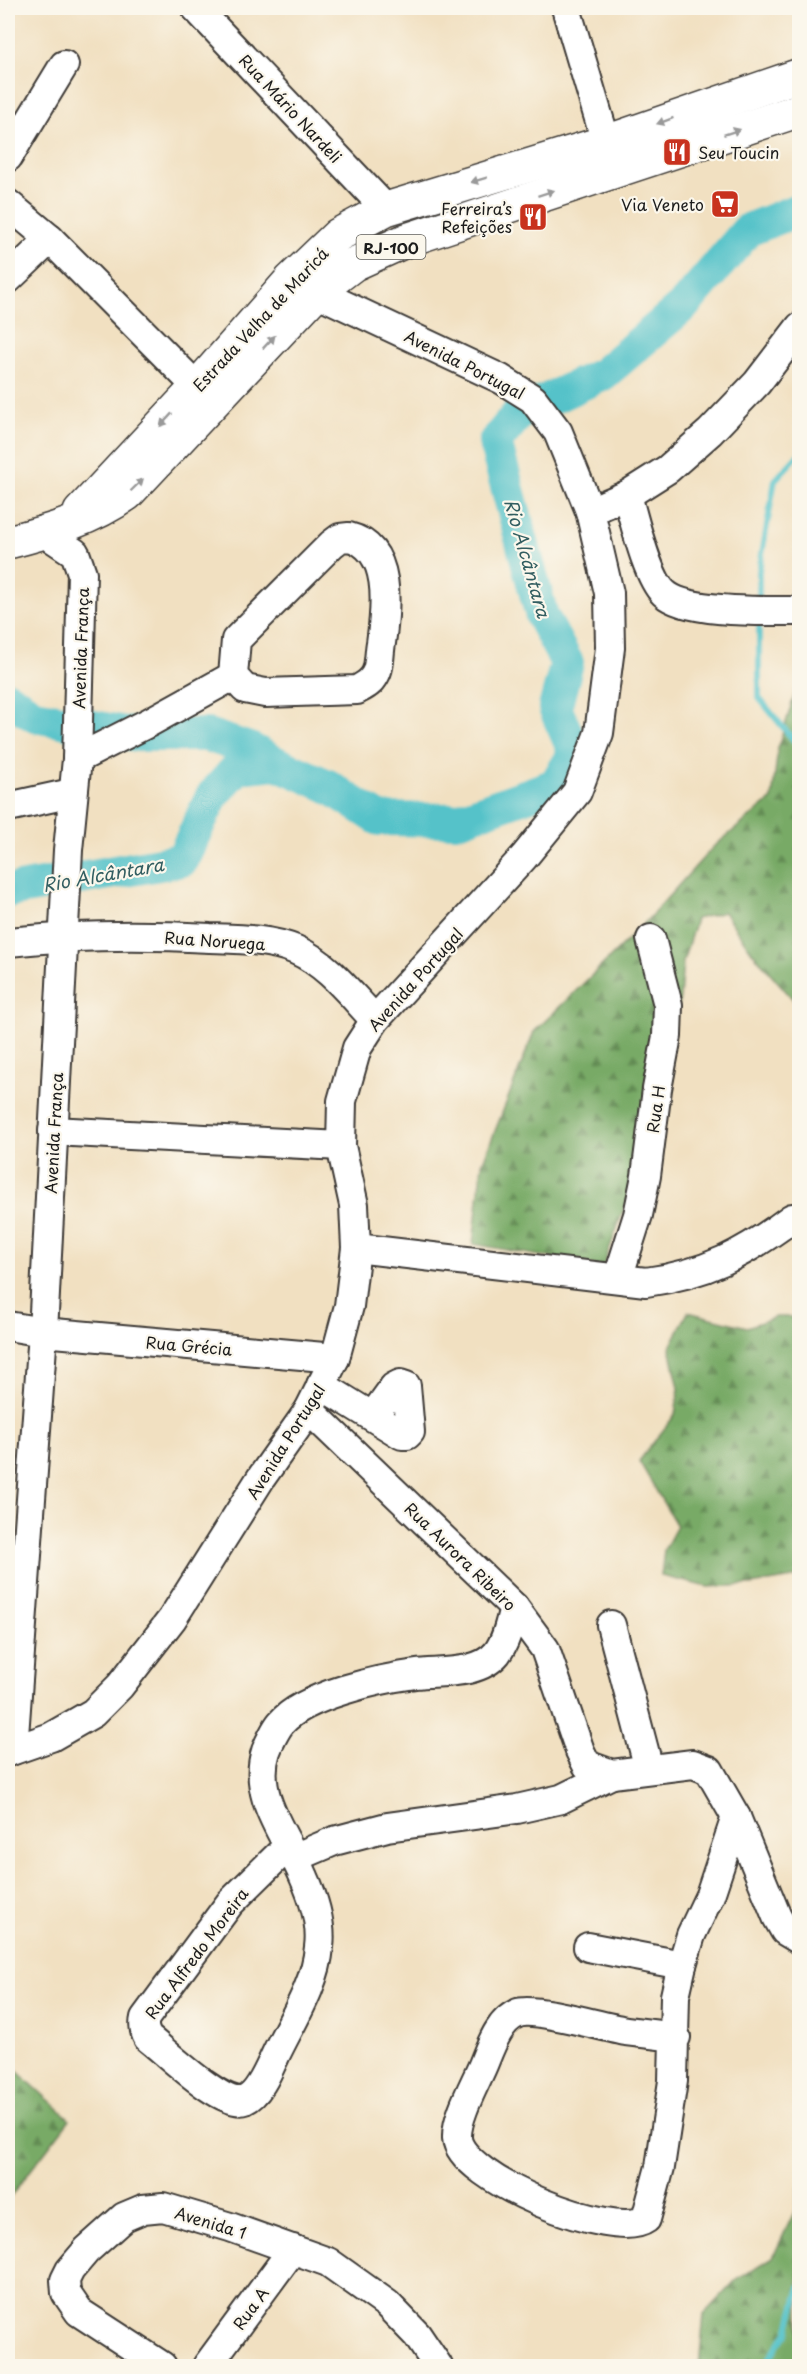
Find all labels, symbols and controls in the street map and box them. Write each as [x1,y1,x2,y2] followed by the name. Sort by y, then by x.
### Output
[234,48,348,168] street label: Rua Mário Nardeli
[656,117,674,127] one-way arrow
[723,127,741,137] one-way arrow
[661,136,693,168] restaurant icon: Seu Toucin
[698,140,779,164] place label: Seu Toucin
[470,176,488,185] one-way arrow
[537,188,555,198] one-way arrow
[709,188,741,220] supermarket icon: Via Veneto
[621,192,704,216] place label: Via Veneto
[441,196,512,238] place label: Ferreira’s Refeições
[517,201,549,233] restaurant icon: Ferreira’s Refeições
[356,235,426,259] road number: RJ-100
[187,242,333,396] street label: Estrada Velha de Maricá
[401,323,529,405] street label: Avenida Portugal
[262,336,276,350] one-way arrow
[159,413,173,428] one-way arrow
[129,478,144,492] one-way arrow
[498,495,558,621] water label: Rio Alcântara
[66,586,94,709] street label: Avenida França
[40,850,166,898] water label: Rio Alcântara
[362,922,468,1036] street label: Avenida Portugal
[164,925,266,956] street label: Rua Noruega
[38,1071,68,1194] street label: Avenida França
[640,1084,670,1134] street label: Rua H
[145,1329,233,1361] street label: Rua Grécia
[240,1379,330,1503] street label: Avenida Portugal
[400,1496,522,1616] street label: Rua Aurora Ribeiro
[139,1882,253,2024] street label: Rua Alfredo Moreira
[172,2200,250,2244] street label: Avenida 1
[226,2282,274,2334] street label: Rua A

